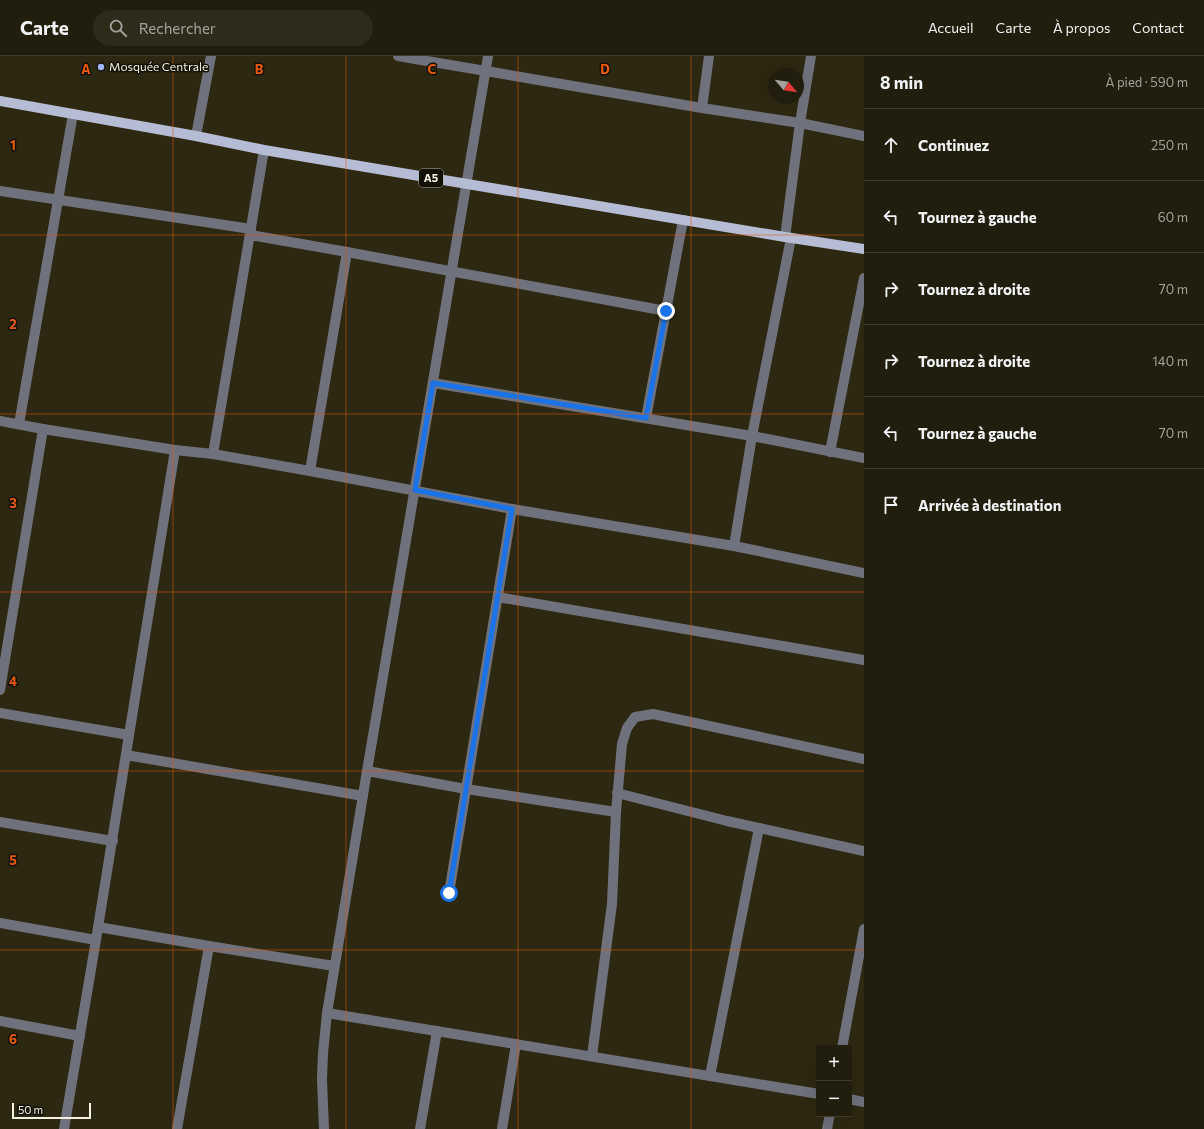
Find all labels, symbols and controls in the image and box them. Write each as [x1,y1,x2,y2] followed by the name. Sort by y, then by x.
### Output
[93,10,373,46] search box
[20,16,69,39] text: Carte
[107,17,129,39] icon: search
[139,19,216,37] text: Rechercher
[928,19,974,36] text: Accueil
[996,19,1031,36] text: Carte
[1053,19,1110,36] text: À propos
[1132,19,1184,36] text: Contact
[109,59,208,73] place label: Mosquée Centrale
[81,61,91,77] text: A
[255,61,264,77] text: B
[428,61,437,77] text: C
[600,61,610,77] text: D
[96,62,106,72] marker: Mosquée Centrale
[768,68,804,104] north arrow
[880,72,923,93] text: 8 min
[1105,74,1188,90] text: À pied · 590 m
[880,134,902,156] icon: ahead
[918,136,989,154] text: Continuez
[10,137,16,153] text: 1
[1151,137,1188,153] text: 250 m
[419,169,443,187] road number: A5
[880,206,902,228] icon: left
[918,208,1037,226] text: Tournez à gauche
[1158,209,1188,225] text: 60 m
[880,278,902,300] icon: right
[918,280,1030,298] text: Tournez à droite
[1159,281,1188,297] text: 70 m
[657,302,675,320] route end
[9,316,17,332] text: 2
[880,350,902,372] icon: right
[918,352,1030,370] text: Tournez à droite
[1152,353,1188,369] text: 140 m
[880,422,902,444] icon: left
[918,424,1037,442] text: Tournez à gauche
[1159,425,1188,441] text: 70 m
[880,494,902,516] icon: arrive
[9,495,17,511] text: 3
[918,496,1061,514] text: Arrivée à destination
[9,673,17,689] text: 4
[9,852,17,868] text: 5
[440,884,458,902] route start
[9,1031,17,1047] text: 6
[816,1045,852,1117] map controls
[816,1045,852,1081] button: +
[816,1081,852,1117] button: −
[12,1101,91,1120] scale bar
[18,1103,43,1116] text: 50 m

